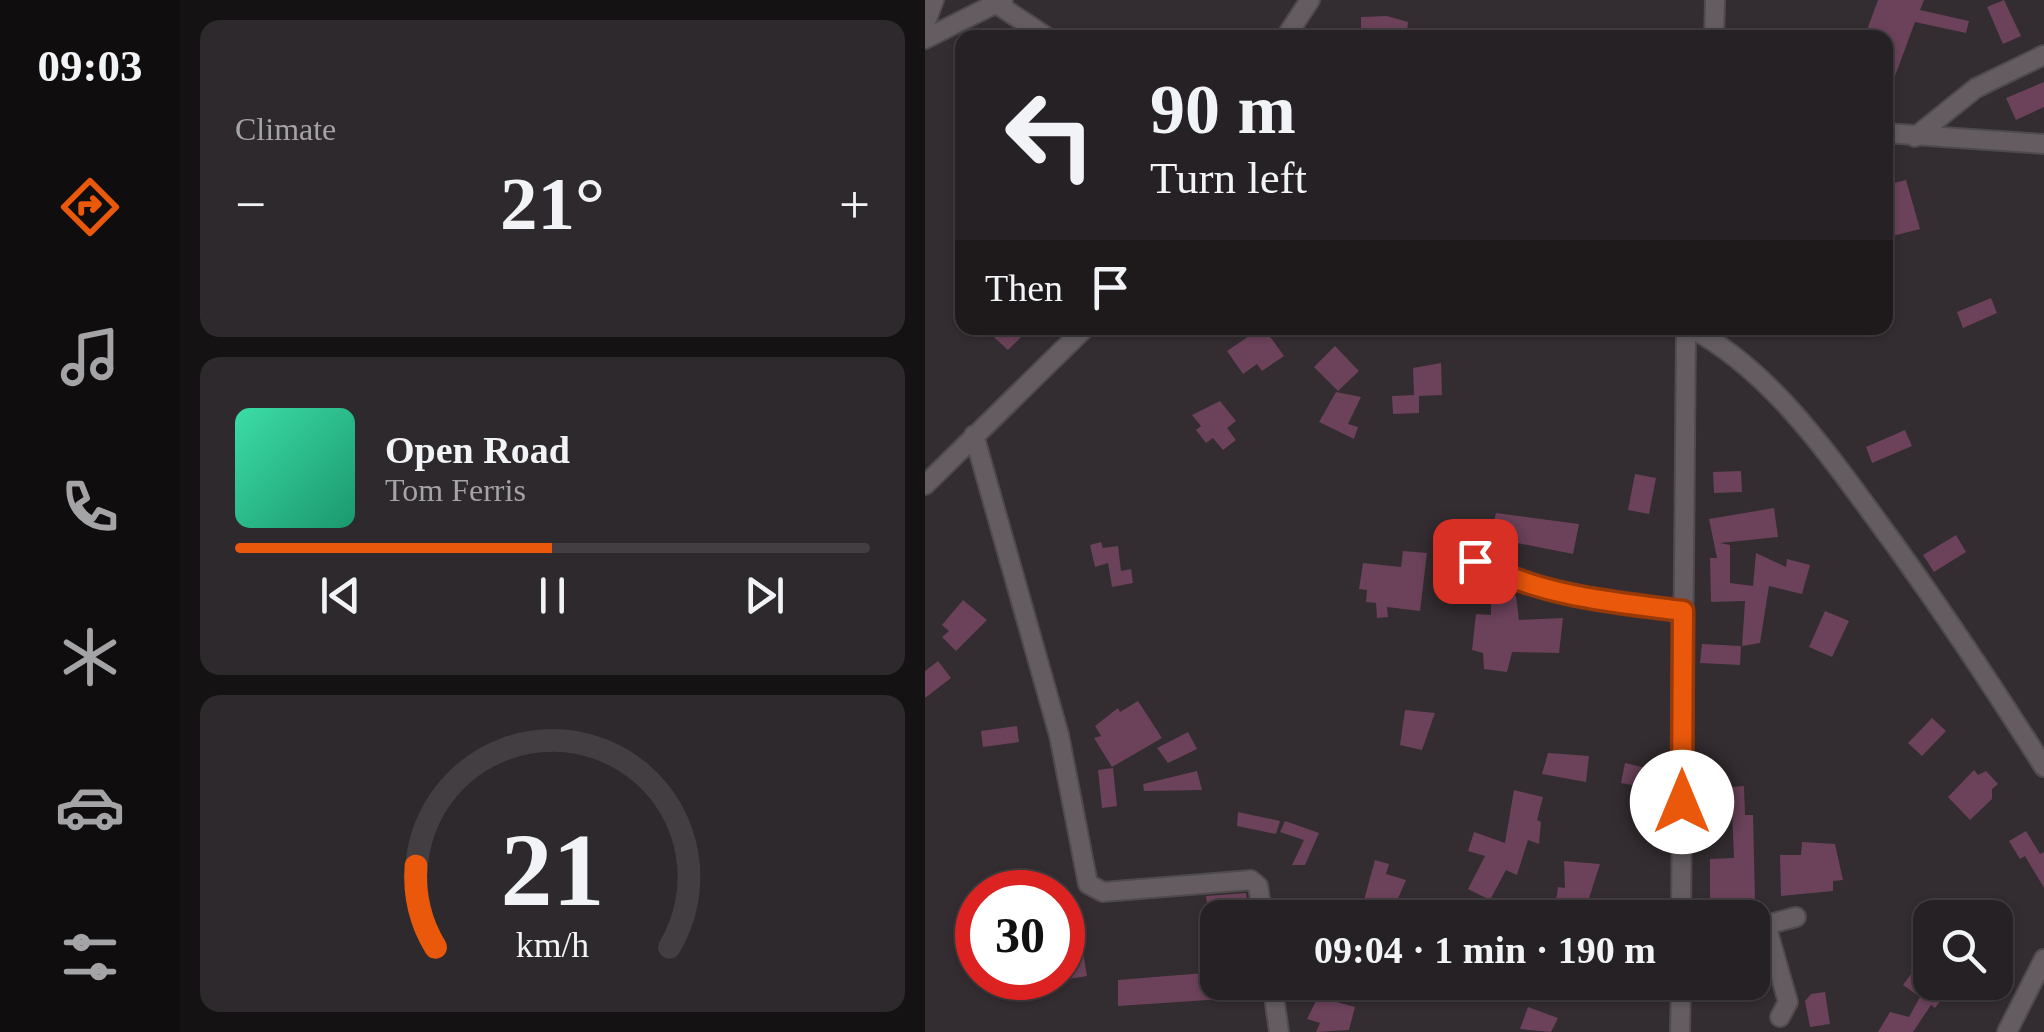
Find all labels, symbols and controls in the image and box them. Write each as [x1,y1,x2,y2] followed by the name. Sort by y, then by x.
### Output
[38,41,143,91] text: 09:03
[985,70,1115,200] icon: left
[1150,71,1296,148] text: 90 m
[235,111,336,147] text: Climate
[1150,153,1307,203] text: Turn left
[500,162,605,245] text: 21°
[55,172,125,242] icon: directions
[235,174,266,235] text: −
[839,174,870,235] text: +
[1083,260,1138,315] icon: arrive
[985,267,1063,309] text: Then
[55,322,125,392] icon: music
[385,429,570,471] text: Open Road
[55,472,125,542] icon: phone
[385,472,526,508] text: Tom Ferris
[1433,519,1518,604] pin
[1448,534,1503,589] icon: arrive
[313,568,368,623] icon: previous
[525,568,580,623] icon: pause
[737,568,792,623] icon: next
[55,622,125,692] icon: climate
[1630,750,1734,854] position arrow
[55,772,125,842] icon: car
[501,812,605,927] text: 21
[955,870,1085,1000] speed limit sign: 30
[1913,900,2013,1000] map controls
[1913,900,2013,1000] button: search
[55,922,125,992] icon: filters
[516,925,589,965] text: km/h
[1314,929,1656,971] text: 09:04 · 1 min · 190 m

